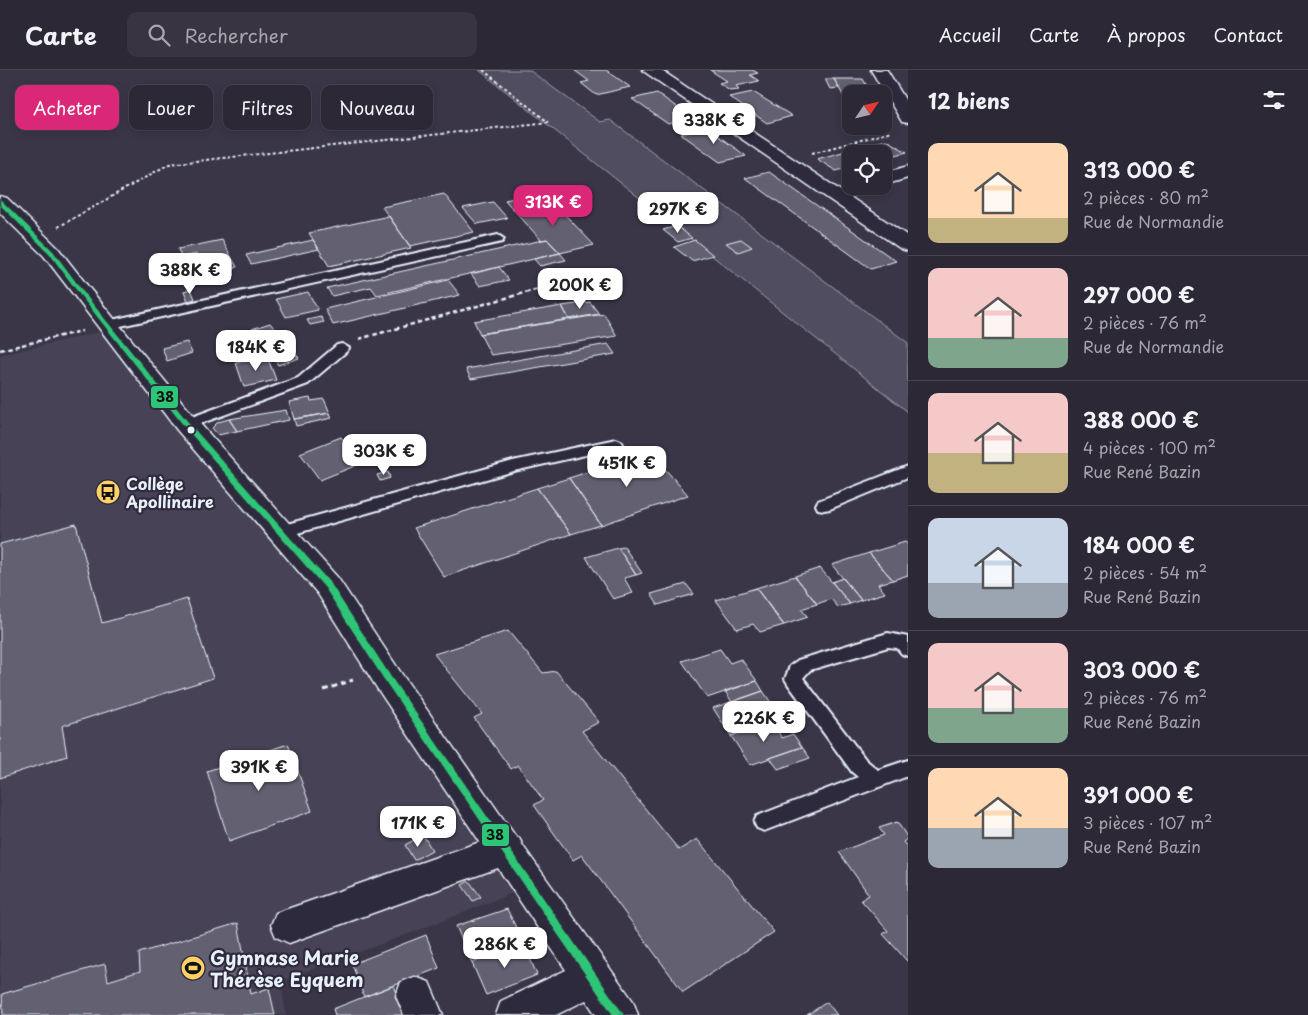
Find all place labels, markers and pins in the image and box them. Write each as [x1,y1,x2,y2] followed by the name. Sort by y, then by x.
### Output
[673,102,755,145] pin: 338K €
[512,184,594,227] pin: 313K €
[637,191,719,234] pin: 297K €
[149,252,231,295] pin: 388K €
[539,268,621,310] pin: 200K €
[215,330,297,372] pin: 184K €
[186,425,196,435] unlabelled marker
[343,434,425,476] pin: 303K €
[586,446,668,488] pin: 451K €
[125,471,214,513] place label: Collège Apollinaire
[95,479,121,505] bus stop icon: Collège Apollinaire
[723,700,805,743] pin: 226K €
[218,750,300,792] pin: 391K €
[377,806,459,848] pin: 171K €
[464,926,546,969] pin: 286K €
[210,943,363,993] place label: Gymnase Marie Thérèse Eyquem
[180,955,206,981] sports icon: Gymnase Marie Thérèse Eyquem

